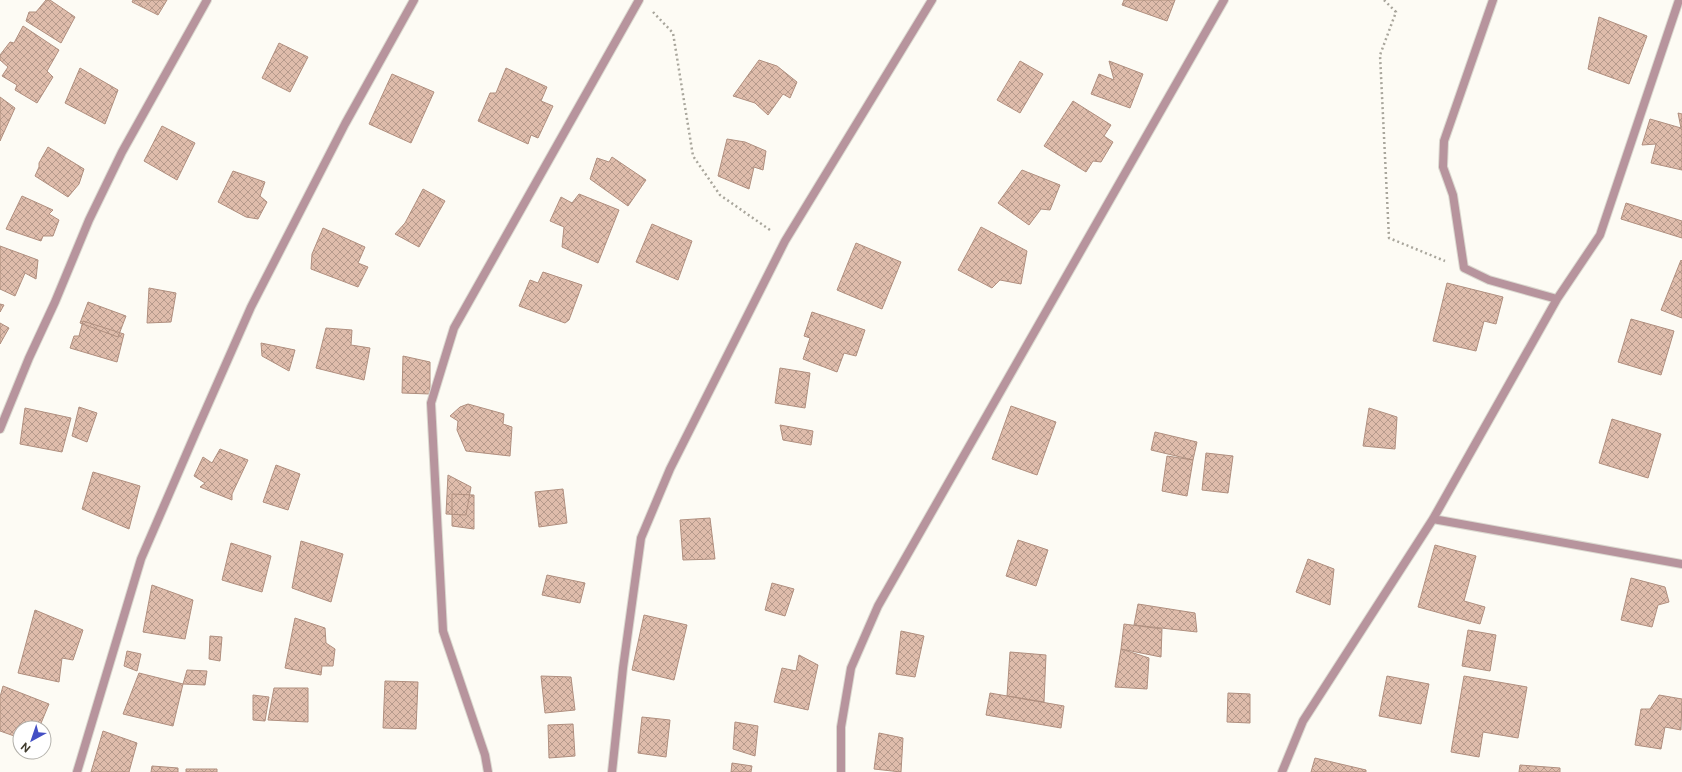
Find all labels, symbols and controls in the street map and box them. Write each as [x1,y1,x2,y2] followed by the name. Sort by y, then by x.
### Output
[12,720,52,760] north arrow
[18,740,33,755] text: N

